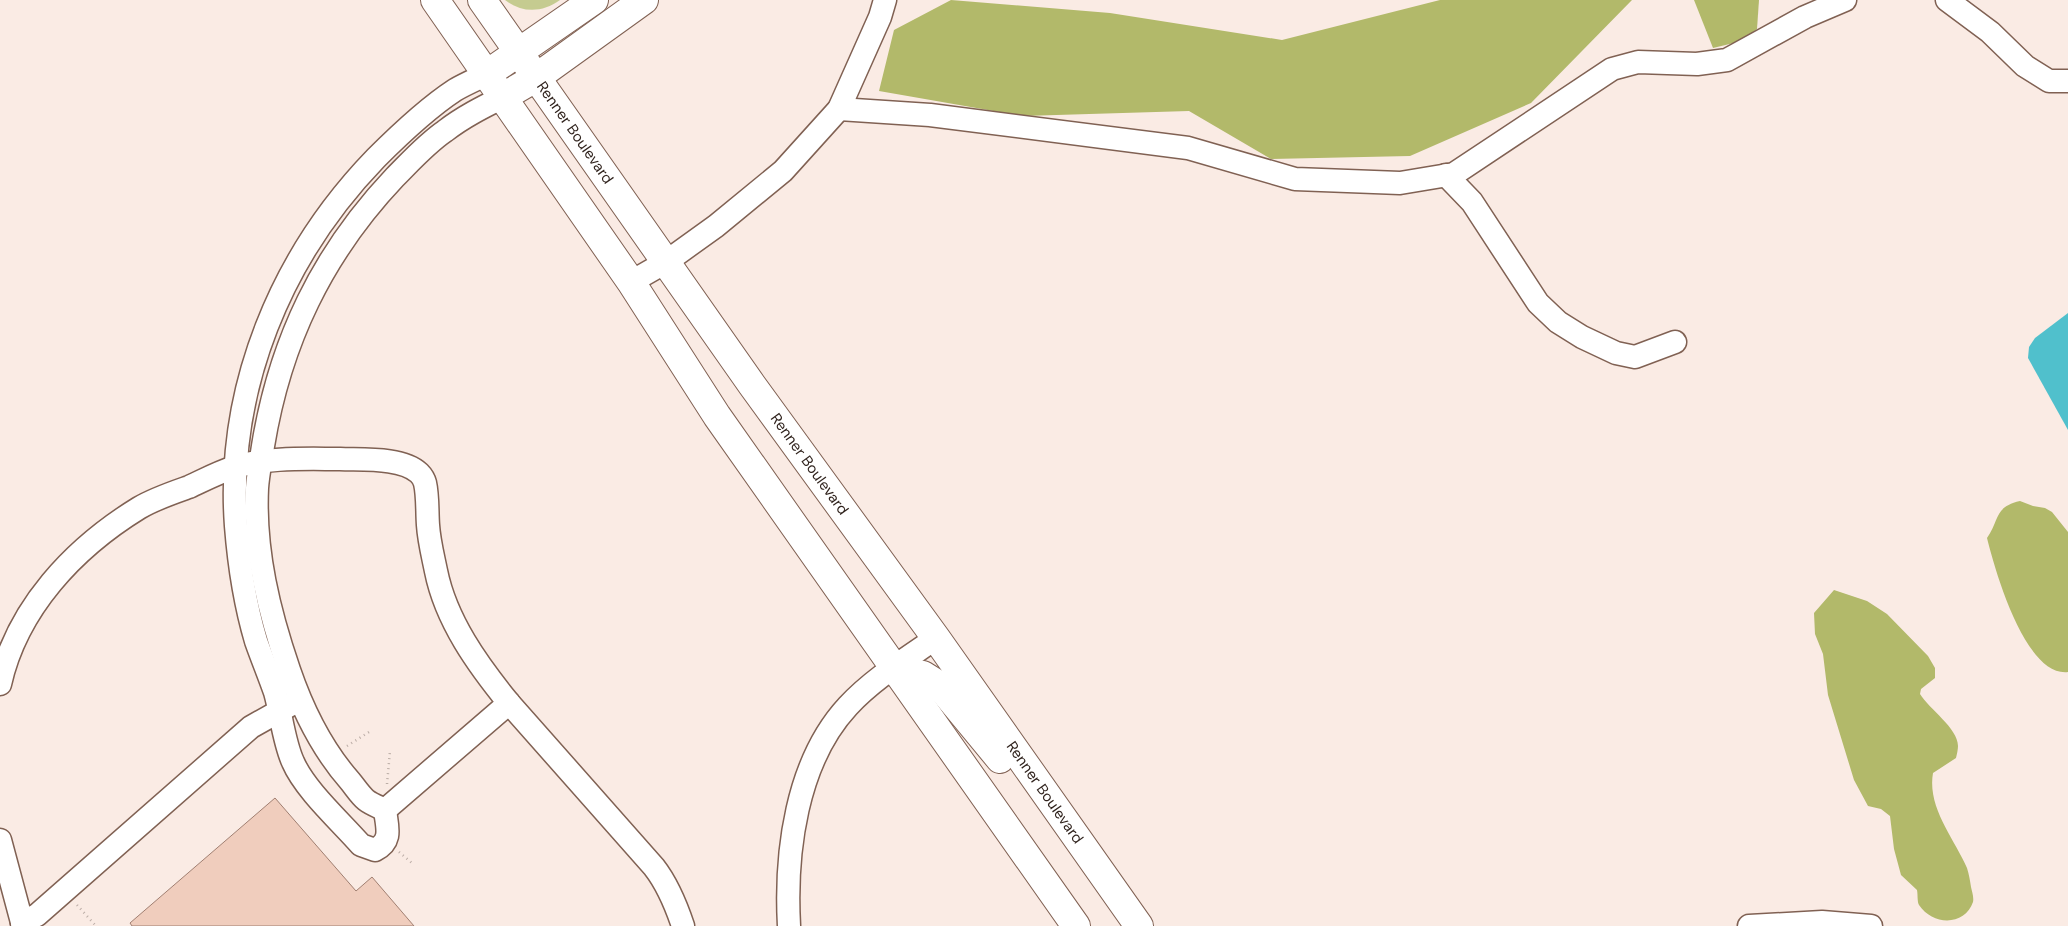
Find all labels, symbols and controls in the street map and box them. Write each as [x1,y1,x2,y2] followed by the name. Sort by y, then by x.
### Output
[532,77,618,188] street label: Renner Boulevard
[766,409,853,519] street label: Renner Boulevard
[1002,737,1088,848] street label: Renner Boulevard

